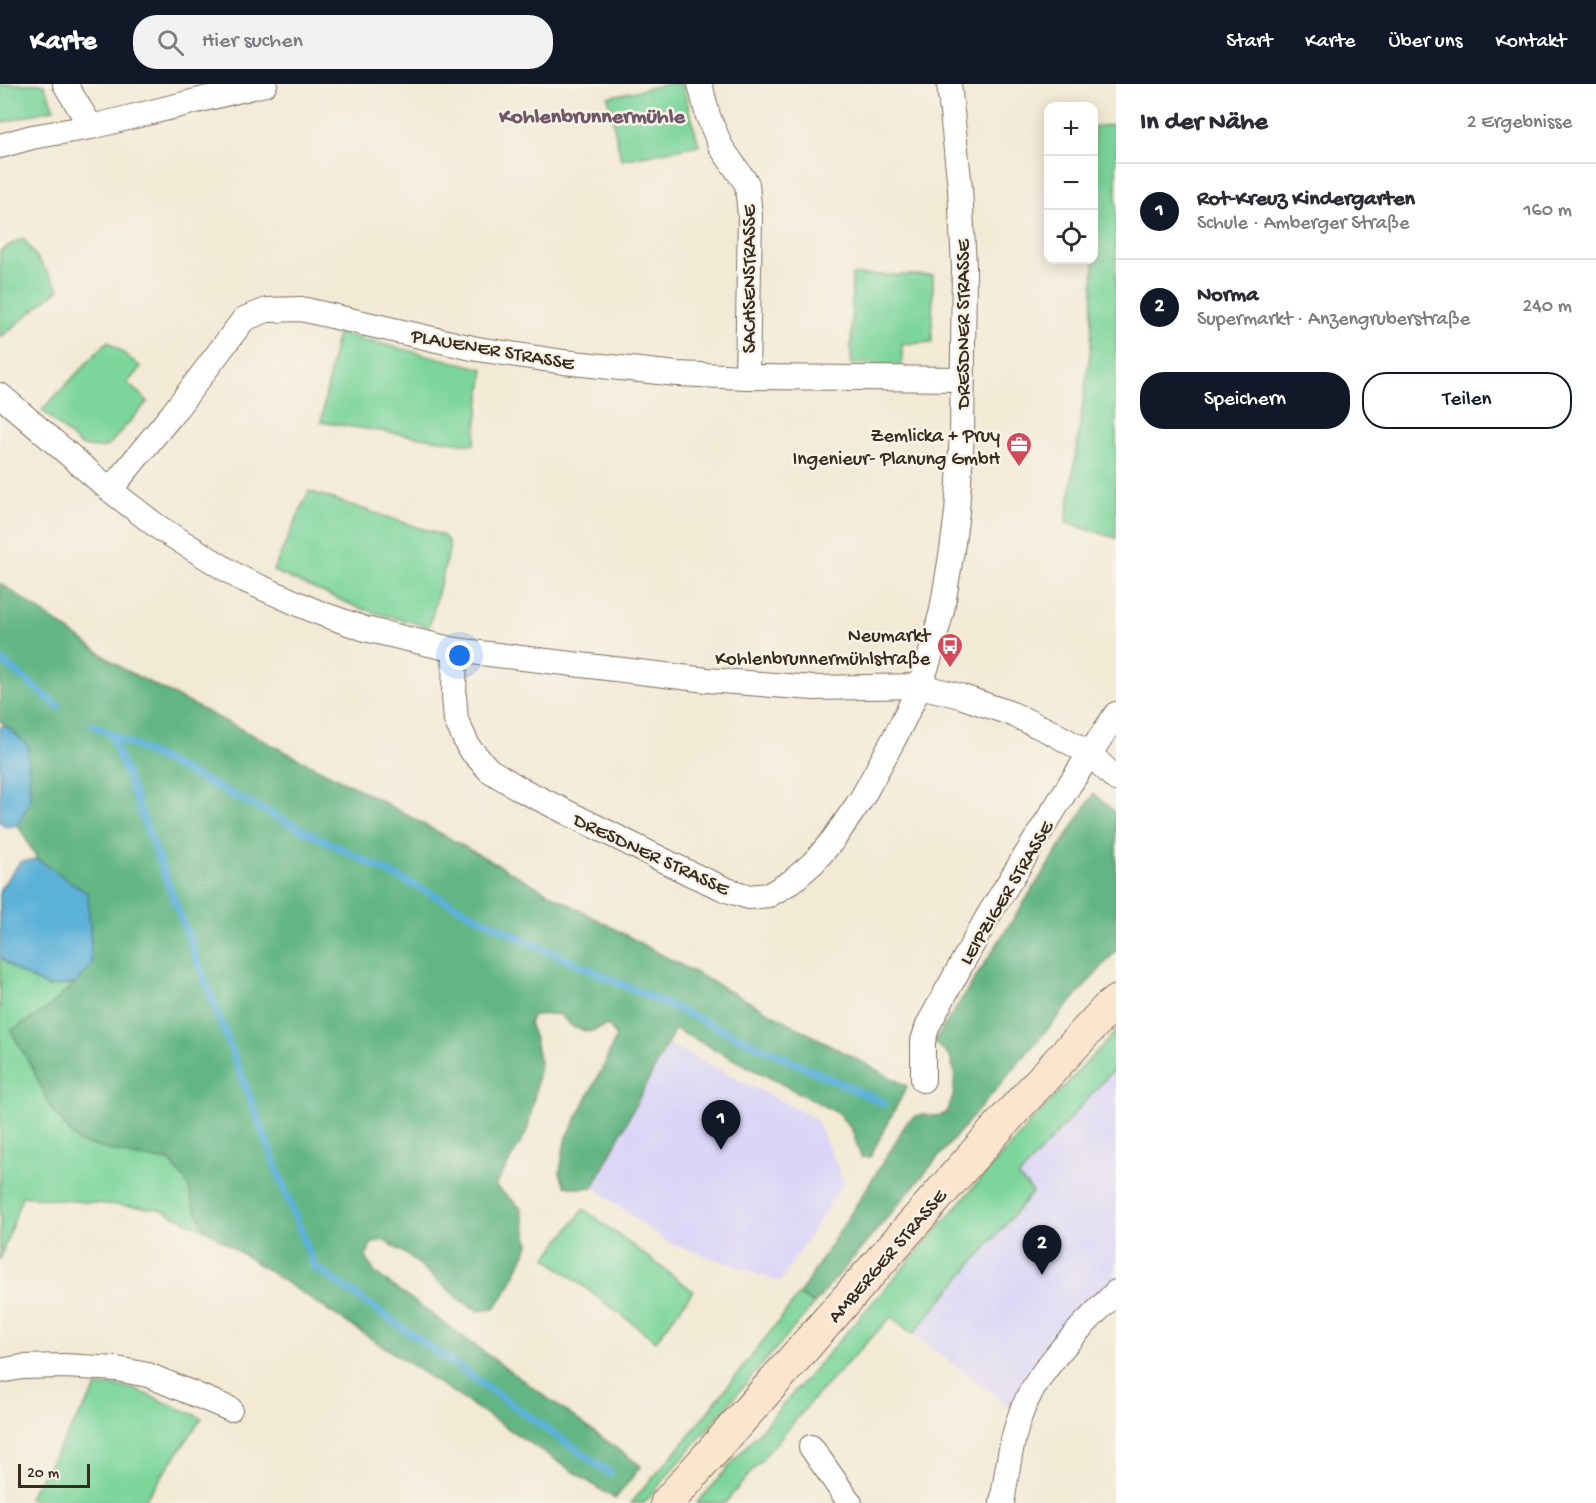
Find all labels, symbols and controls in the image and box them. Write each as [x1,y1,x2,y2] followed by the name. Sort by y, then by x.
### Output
[133,15,553,69] search box
[30,26,97,59] text: Karte
[154,26,187,59] icon: search
[202,29,303,55] text: Hier suchen
[1226,30,1272,55] text: Start
[1305,30,1355,55] text: Karte
[1388,30,1462,55] text: Über uns
[1495,30,1566,55] text: Kontakt
[1044,102,1098,264] map controls
[1044,102,1098,156] button: +
[498,105,686,131] district label: Kohlenbrunnermühle
[1140,108,1268,139] text: In der Nähe
[1467,112,1572,135] text: 2 Ergebnisse
[1044,156,1098,210] button: −
[1197,187,1415,213] text: Rot-Kreuz Kindergarten
[1155,200,1164,223] text: 1
[1523,200,1572,223] text: 160 m
[740,203,763,353] street label: SACHSENSTRASSE
[1044,210,1098,264] button: locate
[1197,213,1409,236] text: Schule · Amberger Straße
[954,238,977,411] street label: DRESDNER STRASSE
[1197,283,1258,309] text: Norma
[1155,296,1164,319] text: 2
[1522,296,1572,319] text: 240 m
[1197,309,1470,332] text: Supermarkt · Anzengruberstraße
[408,326,577,377] street label: PLAUENER STRASSE
[1140,372,1350,429] button: Speichern
[1362,372,1572,429] button: Teilen
[793,426,1001,472] place label: Zemlicka + Pruy Ingenieur- Planung GmbH
[1004,430,1034,468] office icon: Zemlicka + Pruy Ingenieur- Planung GmbH
[715,626,932,672] place label: Neumarkt Kohlenbrunnermühlstraße
[935,631,965,669] bus stop icon: Neumarkt Kohlenbrunnermühlstraße
[445,641,474,670] your location
[567,809,733,903] street label: DRESDNER STRASSE
[956,816,1061,970] street label: LEIPZIGER STRASSE
[702,1100,740,1150] pin: 1
[824,1185,954,1329] street label: AMBERGER STRASSE
[1022,1226,1062,1275] pin: 2
[18,1461,90,1488] scale bar
[27,1465,59,1484] text: 20 m

